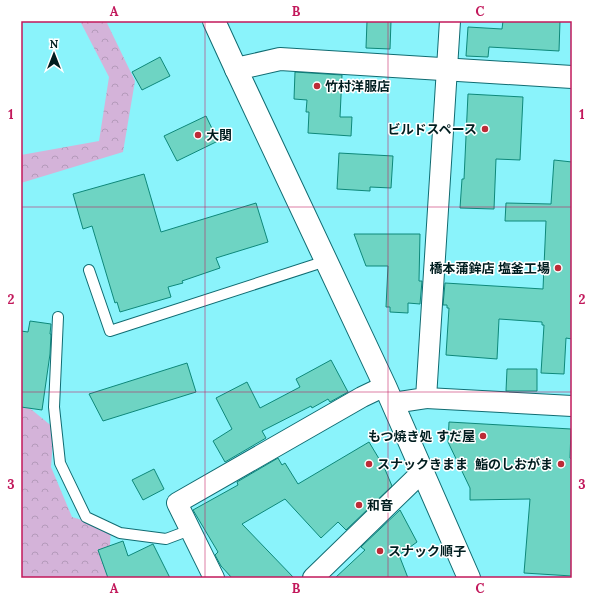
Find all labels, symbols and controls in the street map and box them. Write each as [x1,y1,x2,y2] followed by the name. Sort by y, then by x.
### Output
[110,3,119,20] text: A
[292,3,301,20] text: B
[476,3,485,20] text: C
[34,34,74,74] north arrow
[50,37,59,51] text: N
[325,78,390,95] place label: 竹村洋服店
[312,81,322,91] marker: 竹村洋服店
[8,106,14,123] text: 1
[579,106,585,123] text: 1
[388,121,477,138] place label: ビルドスペース
[480,124,490,134] marker: ビルドスペース
[206,127,232,144] place label: 大関
[193,130,203,140] marker: 大関
[430,260,550,277] place label: 橋本蒲鉾店 塩釜工場
[553,263,563,273] marker: 橋本蒲鉾店 塩釜工場
[8,291,15,308] text: 2
[579,291,586,308] text: 2
[368,428,475,445] place label: もつ焼き処 すだ屋
[478,431,488,441] marker: もつ焼き処 すだ屋
[377,456,468,473] place label: スナックきまま
[475,456,553,473] place label: 鮨のしおがま
[364,459,374,469] marker: スナックきまま
[556,459,566,469] marker: 鮨のしおがま
[7,476,15,493] text: 3
[578,476,586,493] text: 3
[367,497,393,514] place label: 和音
[354,500,364,510] marker: 和音
[388,543,466,560] place label: スナック順子
[375,546,385,556] marker: スナック順子
[110,580,119,597] text: A
[292,580,301,597] text: B
[476,580,485,597] text: C

